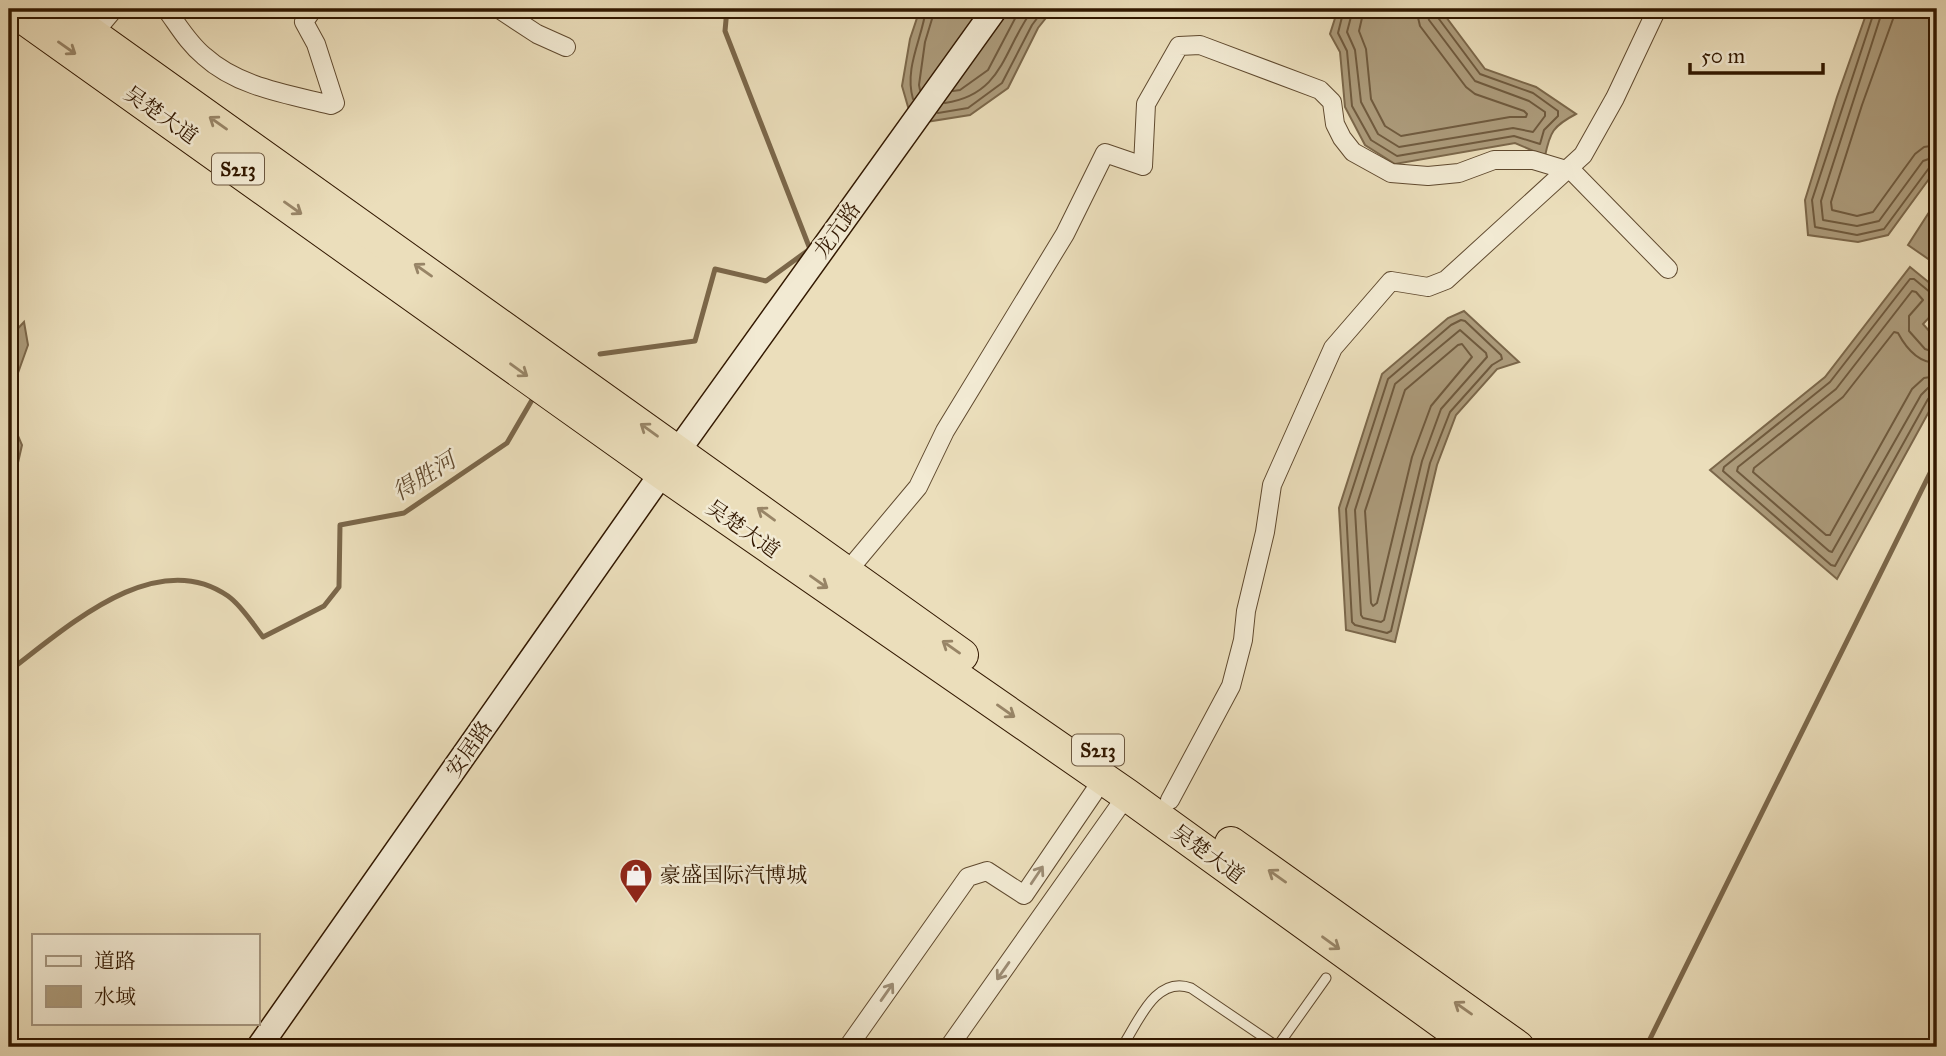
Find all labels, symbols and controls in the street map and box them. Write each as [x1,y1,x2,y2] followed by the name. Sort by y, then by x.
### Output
[1690,32,1824,76] scale bar
[57,41,76,55] one-way arrow
[1701,43,1746,69] text: 50 m
[119,80,203,150] street label: 吴楚大道
[209,116,228,130] one-way arrow
[212,154,264,184] road number: S213
[808,197,866,263] street label: 龙亢路
[283,201,302,215] one-way arrow
[414,262,433,277] one-way arrow
[509,363,528,377] one-way arrow
[640,422,659,437] one-way arrow
[387,444,464,506] water label: 得胜河
[701,494,785,564] street label: 吴楚大道
[757,507,775,522] one-way arrow
[809,575,828,589] one-way arrow
[942,639,961,654] one-way arrow
[996,704,1015,718] one-way arrow
[440,716,498,782] street label: 安居路
[1072,734,1124,765] road number: S213
[1166,819,1250,889] street label: 吴楚大道
[617,856,655,905] shop icon: 豪盛国际汽博城
[660,862,807,888] place label: 豪盛国际汽博城
[1030,866,1044,886] one-way arrow
[1268,869,1287,883] one-way arrow
[32,934,259,1024] legend
[1321,936,1340,950] one-way arrow
[94,948,136,974] text: 道路
[995,961,1010,980] one-way arrow
[880,983,894,1002] one-way arrow
[94,984,136,1010] text: 水域
[1454,1001,1473,1015] one-way arrow

